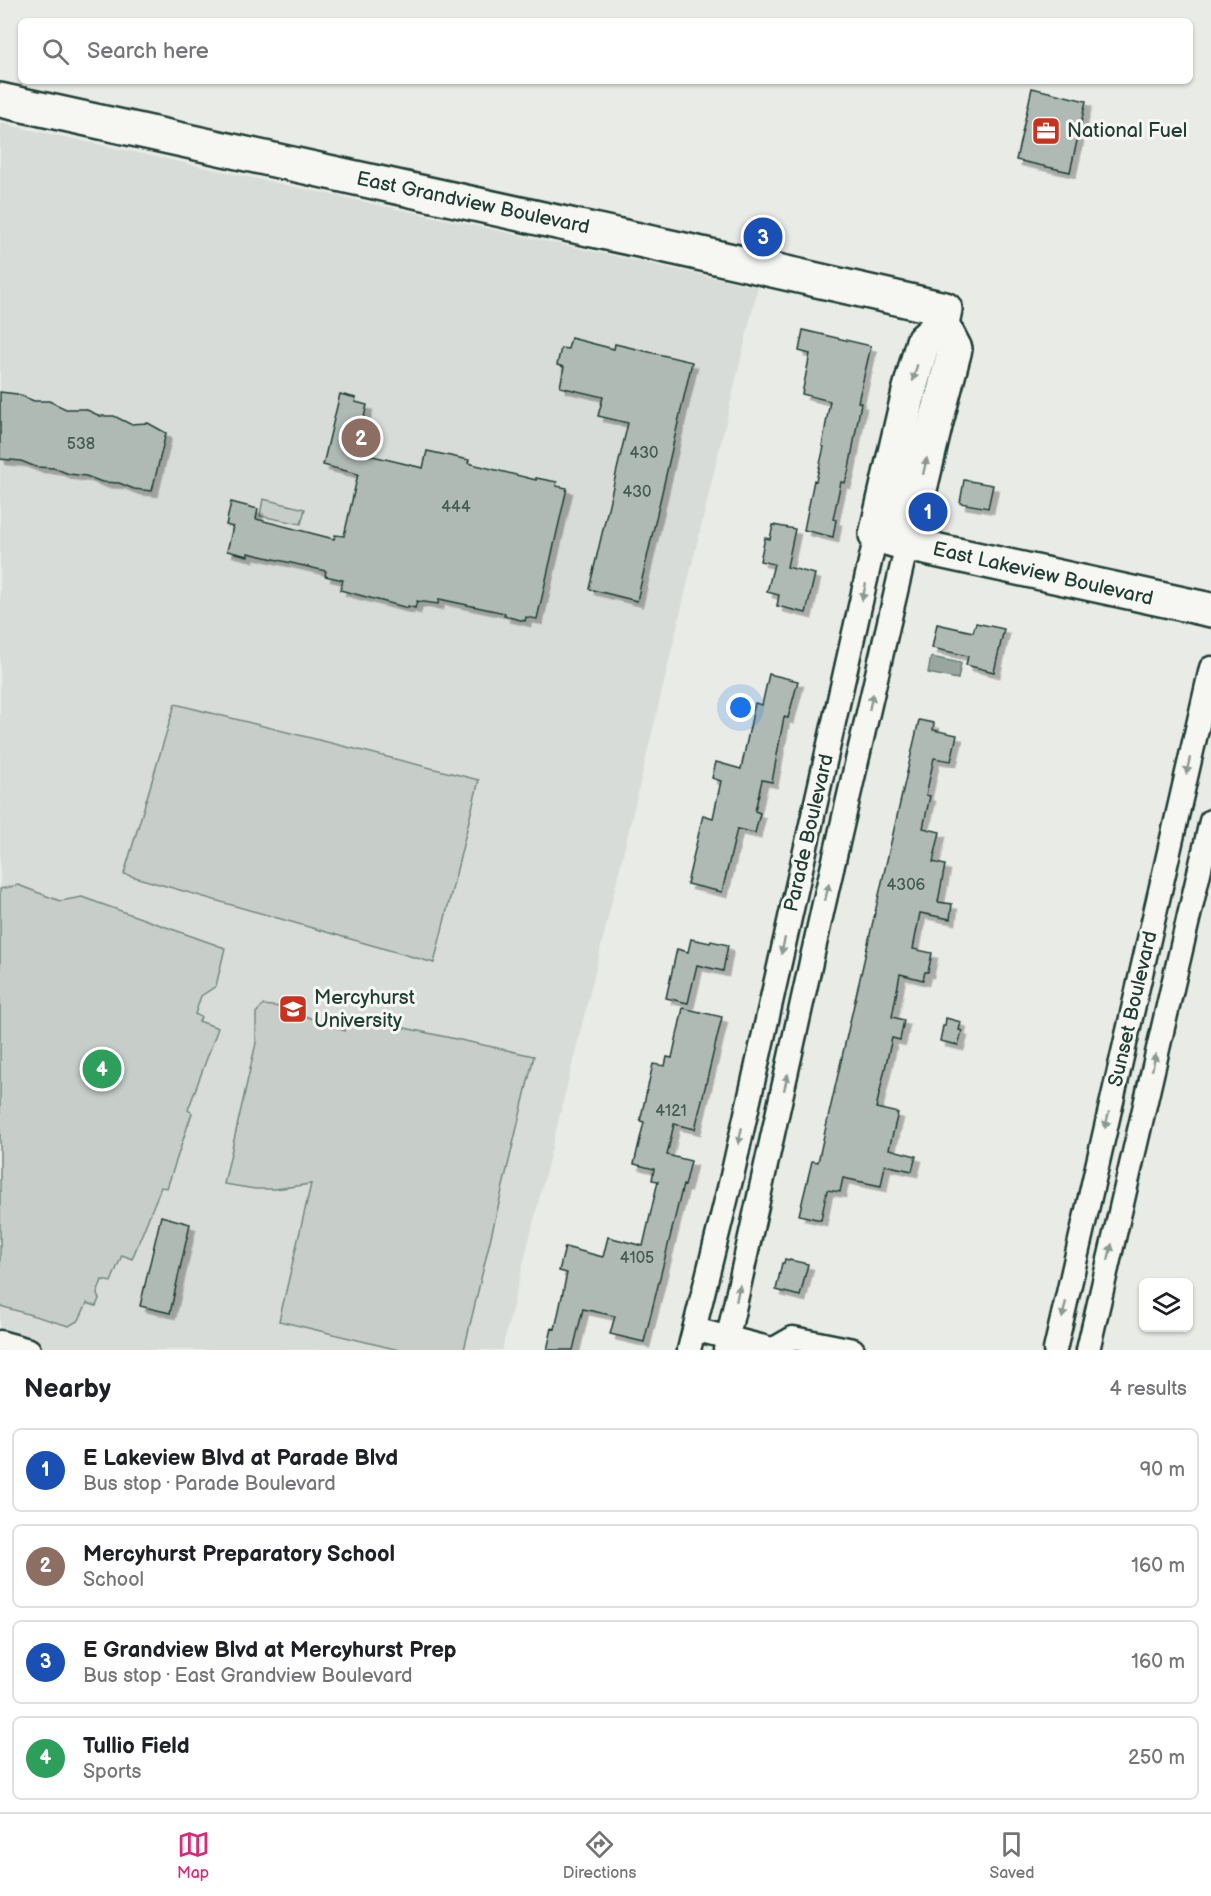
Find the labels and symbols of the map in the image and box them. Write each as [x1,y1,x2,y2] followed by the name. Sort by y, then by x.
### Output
[1030,115,1062,147] office icon: National Fuel
[1067,119,1187,143] place label: National Fuel
[354,167,592,239] street label: East Grandview Boulevard
[744,214,783,260] pin: 3
[909,363,919,382] one-way arrow
[342,416,380,460] pin: 2
[67,435,95,454] house number: 538
[629,444,659,463] house number: 430
[921,457,931,475] one-way arrow
[622,483,652,502] house number: 430
[908,490,948,534] pin: 1
[441,498,471,517] house number: 444
[930,537,1156,611] street label: East Lakeview Boulevard
[858,583,868,601] one-way arrow
[866,692,876,711] one-way arrow
[726,693,755,722] your location
[779,752,839,914] street label: Parade Boulevard
[1182,757,1192,775] one-way arrow
[887,876,926,895] house number: 4306
[822,882,832,901] one-way arrow
[1103,929,1163,1089] street label: Sunset Boulevard
[777,937,787,955] one-way arrow
[314,986,415,1033] place label: Mercyhurst University
[277,993,309,1025] school or university icon: Mercyhurst University
[82,1046,122,1092] pin: 4
[1150,1053,1160,1071] one-way arrow
[781,1073,791,1091] one-way arrow
[655,1102,687,1121] house number: 4121
[1102,1111,1112,1129] one-way arrow
[735,1127,744,1146] one-way arrow
[1106,1243,1116,1261] one-way arrow
[620,1249,654,1268] house number: 4105
[734,1283,743,1302] one-way arrow
[1059,1301,1068,1320] one-way arrow

